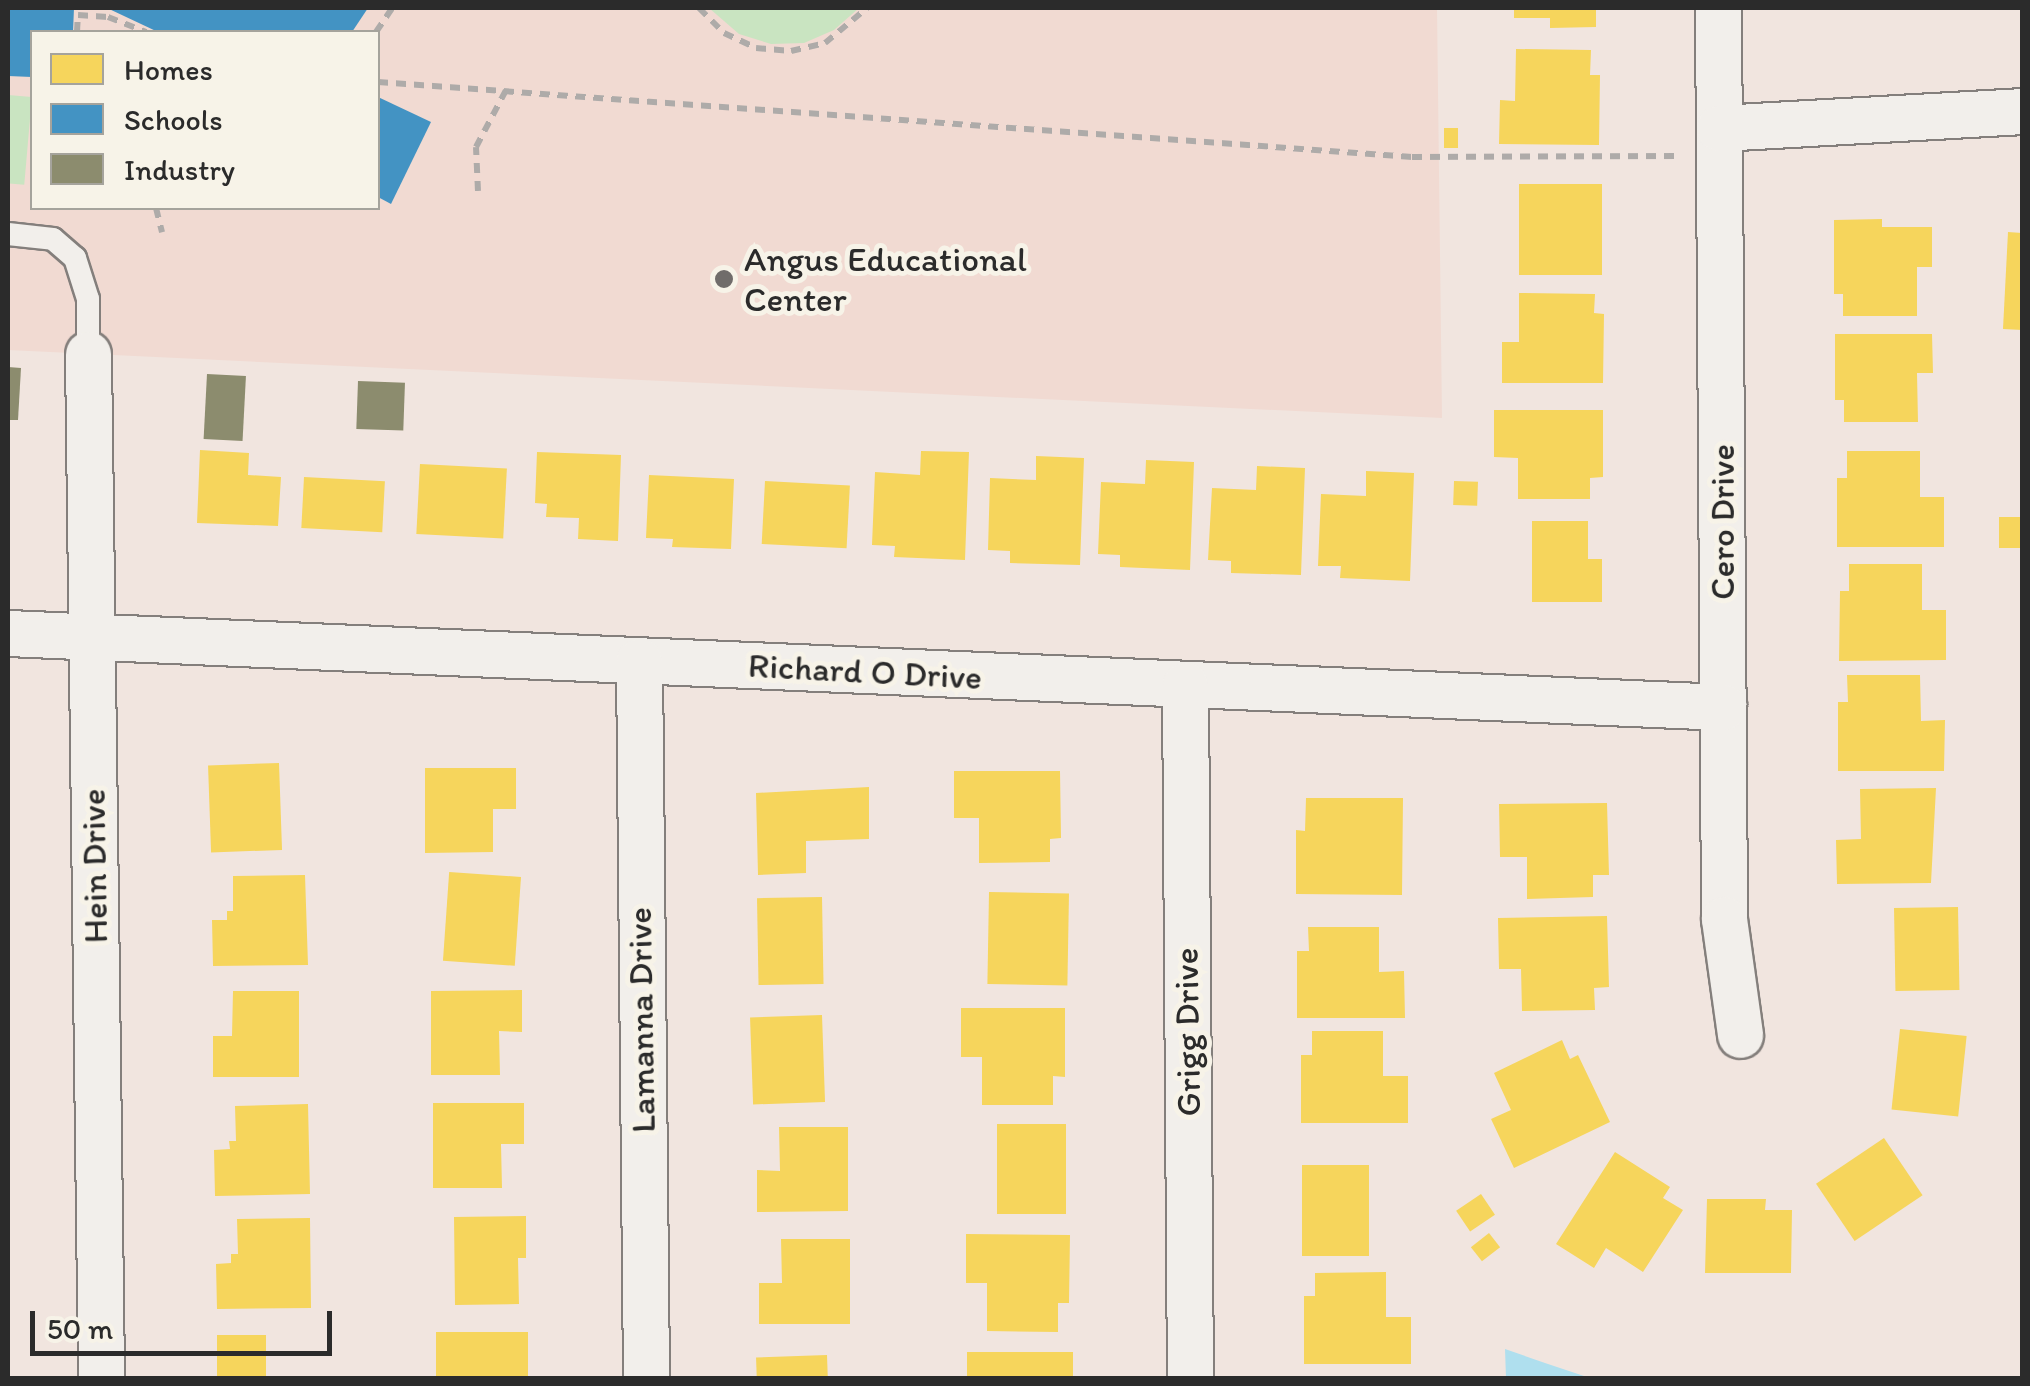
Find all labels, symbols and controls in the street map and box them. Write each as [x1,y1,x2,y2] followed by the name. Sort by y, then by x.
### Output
[30,30,380,210] legend
[124,51,213,88] text: Homes
[124,101,223,138] text: Schools
[124,151,235,188] text: Industry
[744,238,1025,320] place label: Angus Educational Center
[713,268,735,290] marker: Angus Educational Center
[1701,443,1743,601] street label: Cero Drive
[747,644,983,698] street label: Richard O Drive
[72,787,116,945] street label: Hein Drive
[618,907,664,1133] street label: Lamanna Drive
[1165,947,1209,1117] street label: Grigg Drive
[35,1291,338,1353] scale bar
[47,1310,113,1347] text: 50 m

